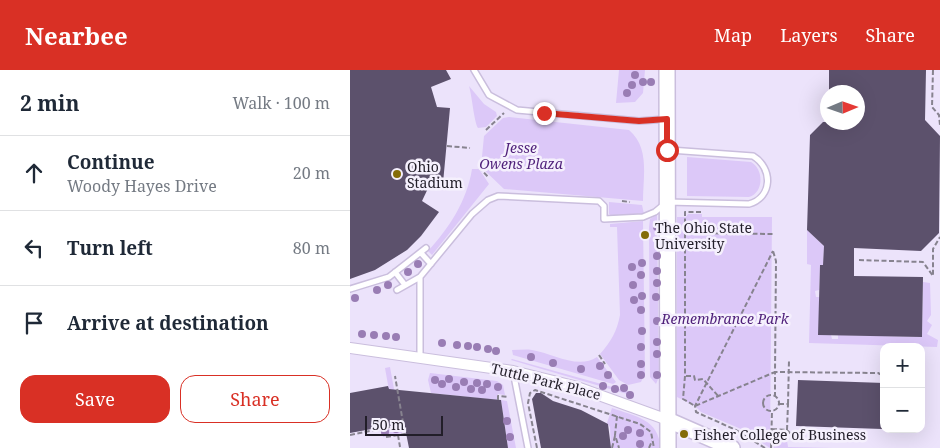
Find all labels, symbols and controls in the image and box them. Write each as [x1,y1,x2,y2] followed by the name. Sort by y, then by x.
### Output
[25,19,128,52] text: Nearbee
[714,23,752,47] text: Map
[780,23,838,47] text: Layers
[866,23,915,47] text: Share
[820,85,865,130] north arrow
[20,89,79,117] text: 2 min
[233,92,330,114] text: Walk · 100 m
[533,102,556,125] route end
[479,138,564,173] park label: Jesse Owens Plaza
[656,139,679,162] route start
[67,149,155,175] text: Continue
[407,157,463,192] place label: Ohio Stadium
[20,159,48,187] icon: ahead
[293,162,330,184] text: 20 m
[391,168,403,180] marker: Ohio Stadium
[67,175,217,197] text: Woody Hayes Drive
[655,218,752,253] place label: The Ohio State University
[639,229,651,241] marker: The Ohio State University
[20,234,48,262] icon: left
[67,235,153,261] text: Turn left
[293,237,330,259] text: 80 m
[20,309,48,337] icon: arrive
[660,309,790,328] park label: Remembrance Park
[67,310,269,336] text: Arrive at destination
[880,343,925,433] map controls
[880,343,925,388] button: +
[489,358,603,404] street label: Tuttle Park Place
[20,375,170,423] button: Save
[180,375,330,423] button: Share
[880,388,925,433] button: −
[365,413,442,436] scale bar
[372,415,405,434] text: 50 m
[694,425,866,444] place label: Fisher College of Business
[678,428,690,440] marker: Fisher College of Business

